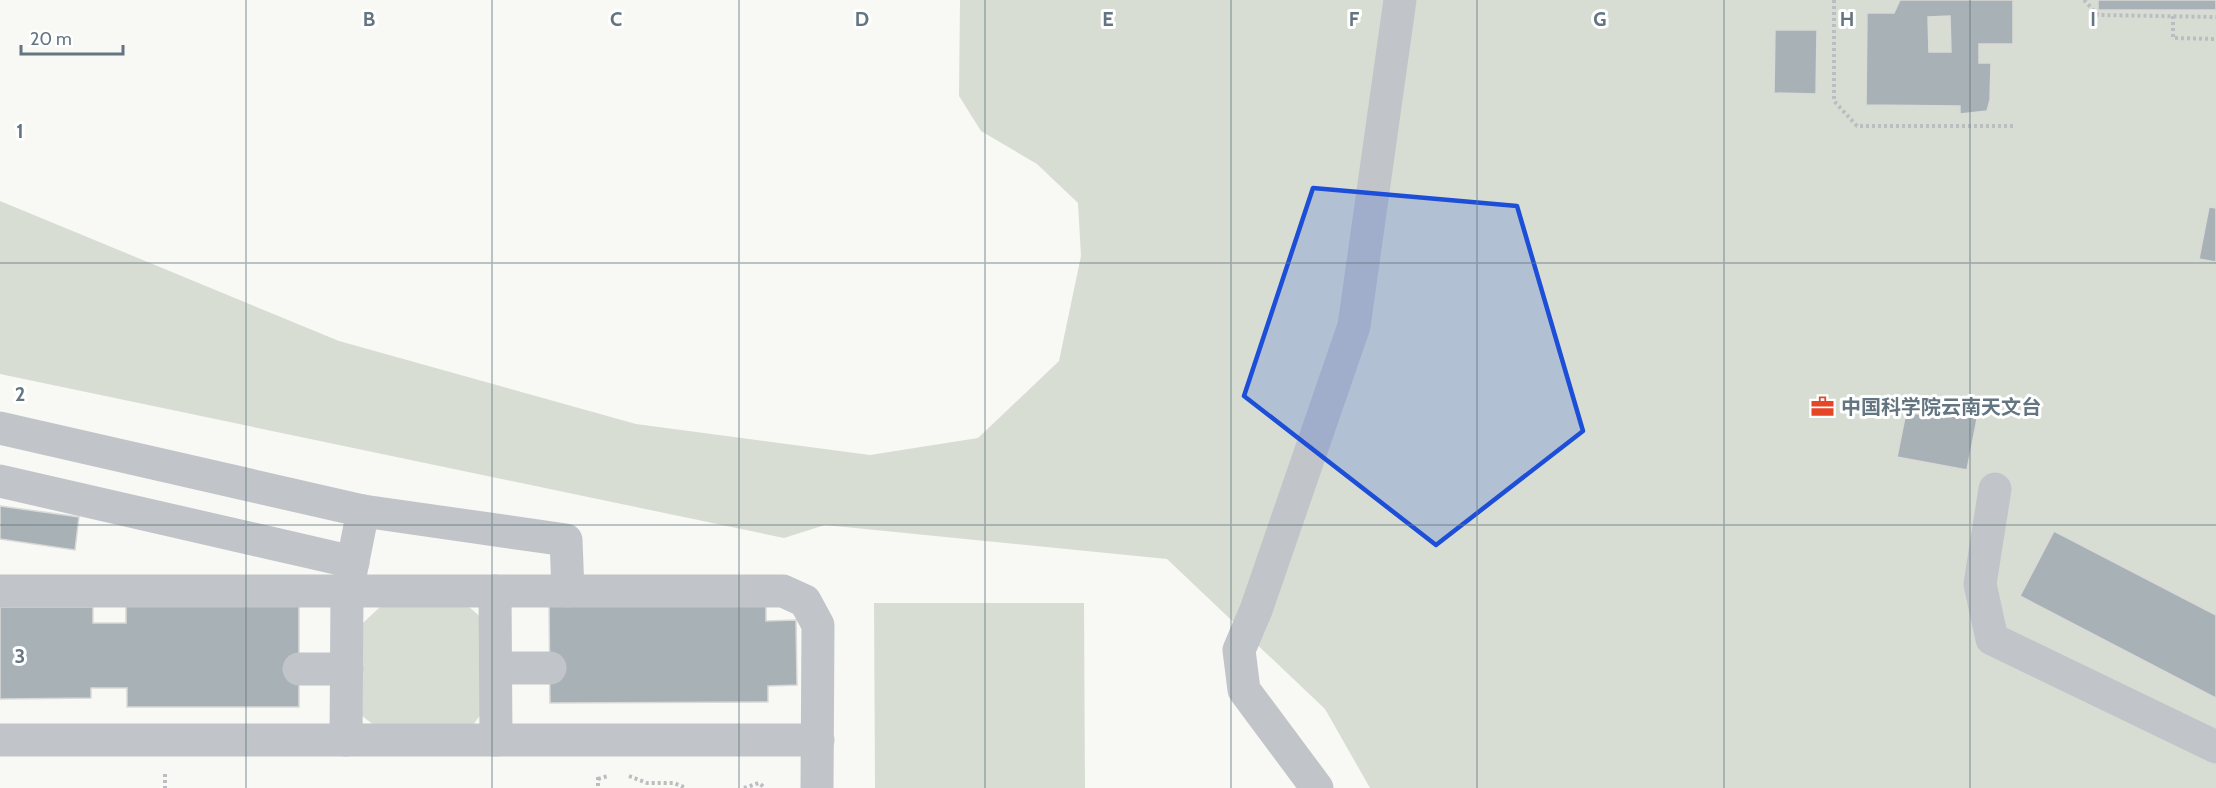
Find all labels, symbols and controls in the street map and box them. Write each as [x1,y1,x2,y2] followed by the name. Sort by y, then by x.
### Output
[363,7,375,31] text: B
[610,7,622,31] text: C
[855,7,869,31] text: D
[1102,7,1114,31] text: E
[1349,7,1360,31] text: F
[1593,7,1607,31] text: G
[1840,7,1854,31] text: H
[2090,7,2096,31] text: I
[21,18,123,56] scale bar
[30,28,72,50] text: 20 m
[16,119,24,143] text: 1
[15,382,25,406] text: 2
[1810,394,1836,420] office icon: 中国科学院云南天文台
[1841,395,2041,419] place label: 中国科学院云南天文台
[15,644,25,668] text: 3

